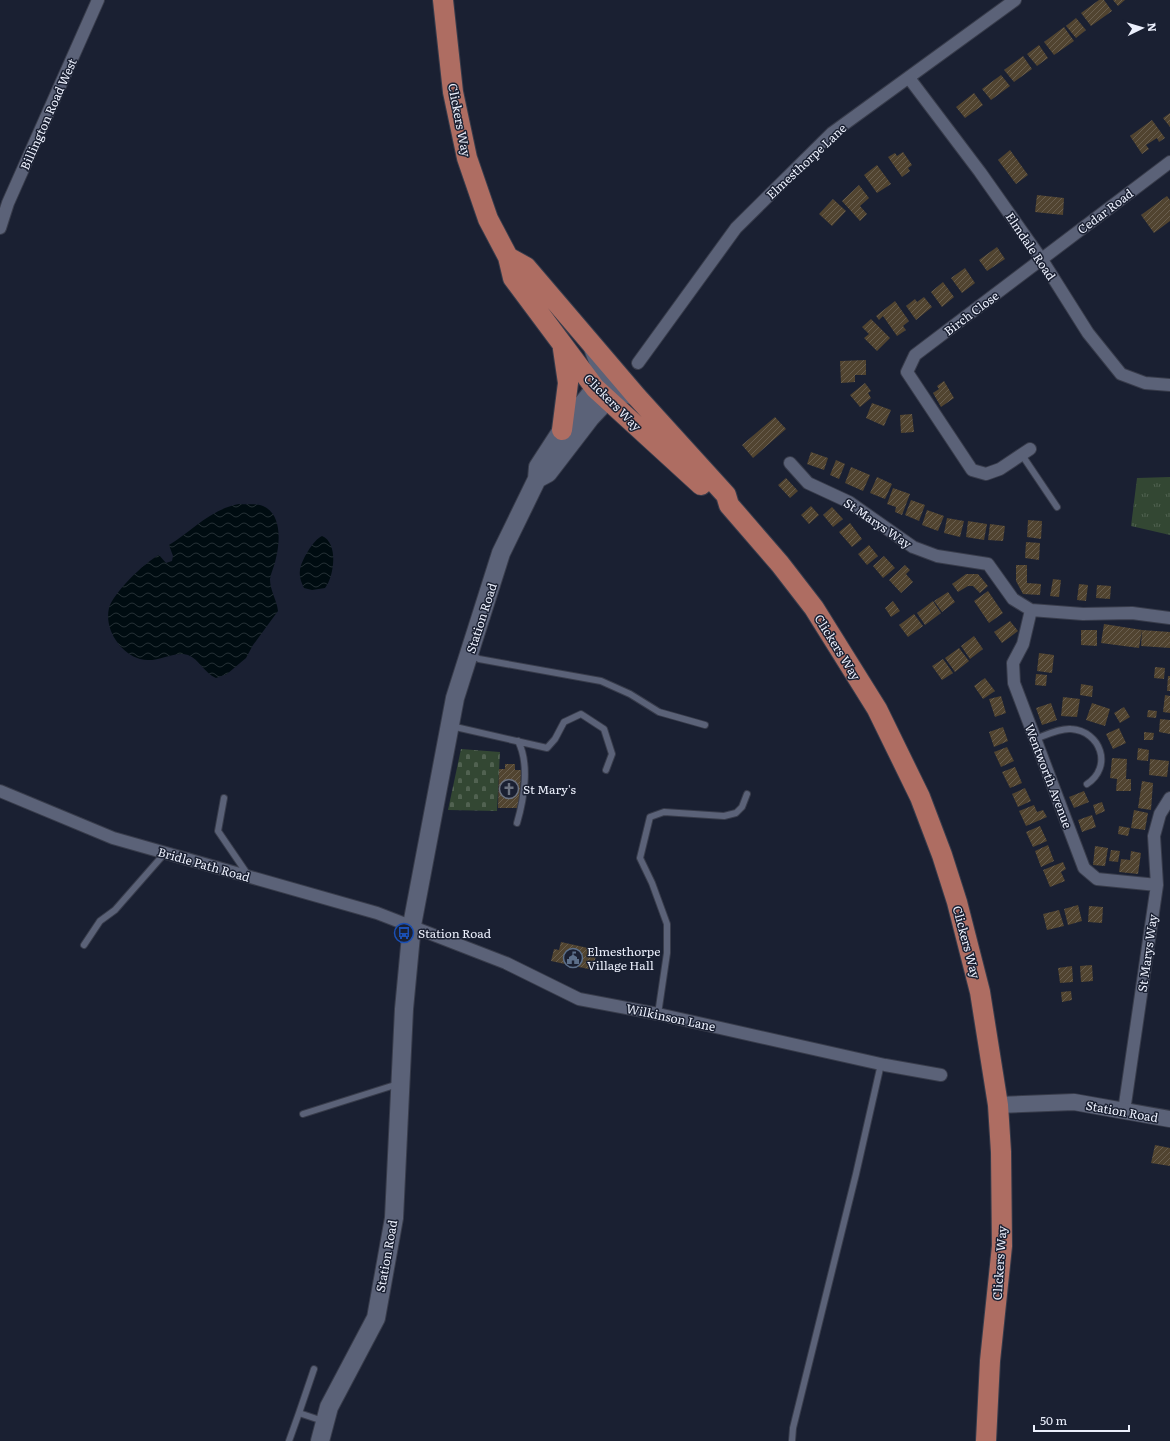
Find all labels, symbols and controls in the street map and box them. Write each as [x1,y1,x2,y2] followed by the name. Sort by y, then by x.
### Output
[1122,8,1162,48] north arrow
[1145,22,1161,32] text: N
[15,55,81,173] street label: Billington Road West
[444,82,476,158] street label: Clickers Way
[762,119,850,203] street label: Elmesthorpe Lane
[1073,184,1137,238] street label: Cedar Road
[1002,208,1061,284] street label: Elmdale Road
[940,286,1002,340] street label: Birch Close
[580,369,646,435] street label: Clickers Way
[841,494,916,552] street label: St Marys Way
[461,580,501,656] street label: Station Road
[811,611,865,683] street label: Clickers Way
[1021,721,1077,831] street label: Wentworth Avenue
[498,778,520,800] church icon: St Mary's
[523,780,576,798] place label: St Mary's
[156,842,253,886] street label: Bridle Path Road
[949,904,985,980] street label: Clickers Way
[1133,913,1161,993] street label: St Marys Way
[393,922,415,944] bus stop icon: Station Road
[418,924,492,942] place label: Station Road
[587,942,660,974] place label: Elmesthorpe Village Hall
[562,947,584,969] public building icon: Elmesthorpe Village Hall
[625,999,717,1035] street label: Wilkinson Lane
[1084,1096,1160,1126] street label: Station Road
[371,1218,401,1294] street label: Station Road
[987,1225,1011,1301] street label: Clickers Way
[1034,1407,1129,1433] scale bar
[1040,1411,1067,1429] text: 50 m

